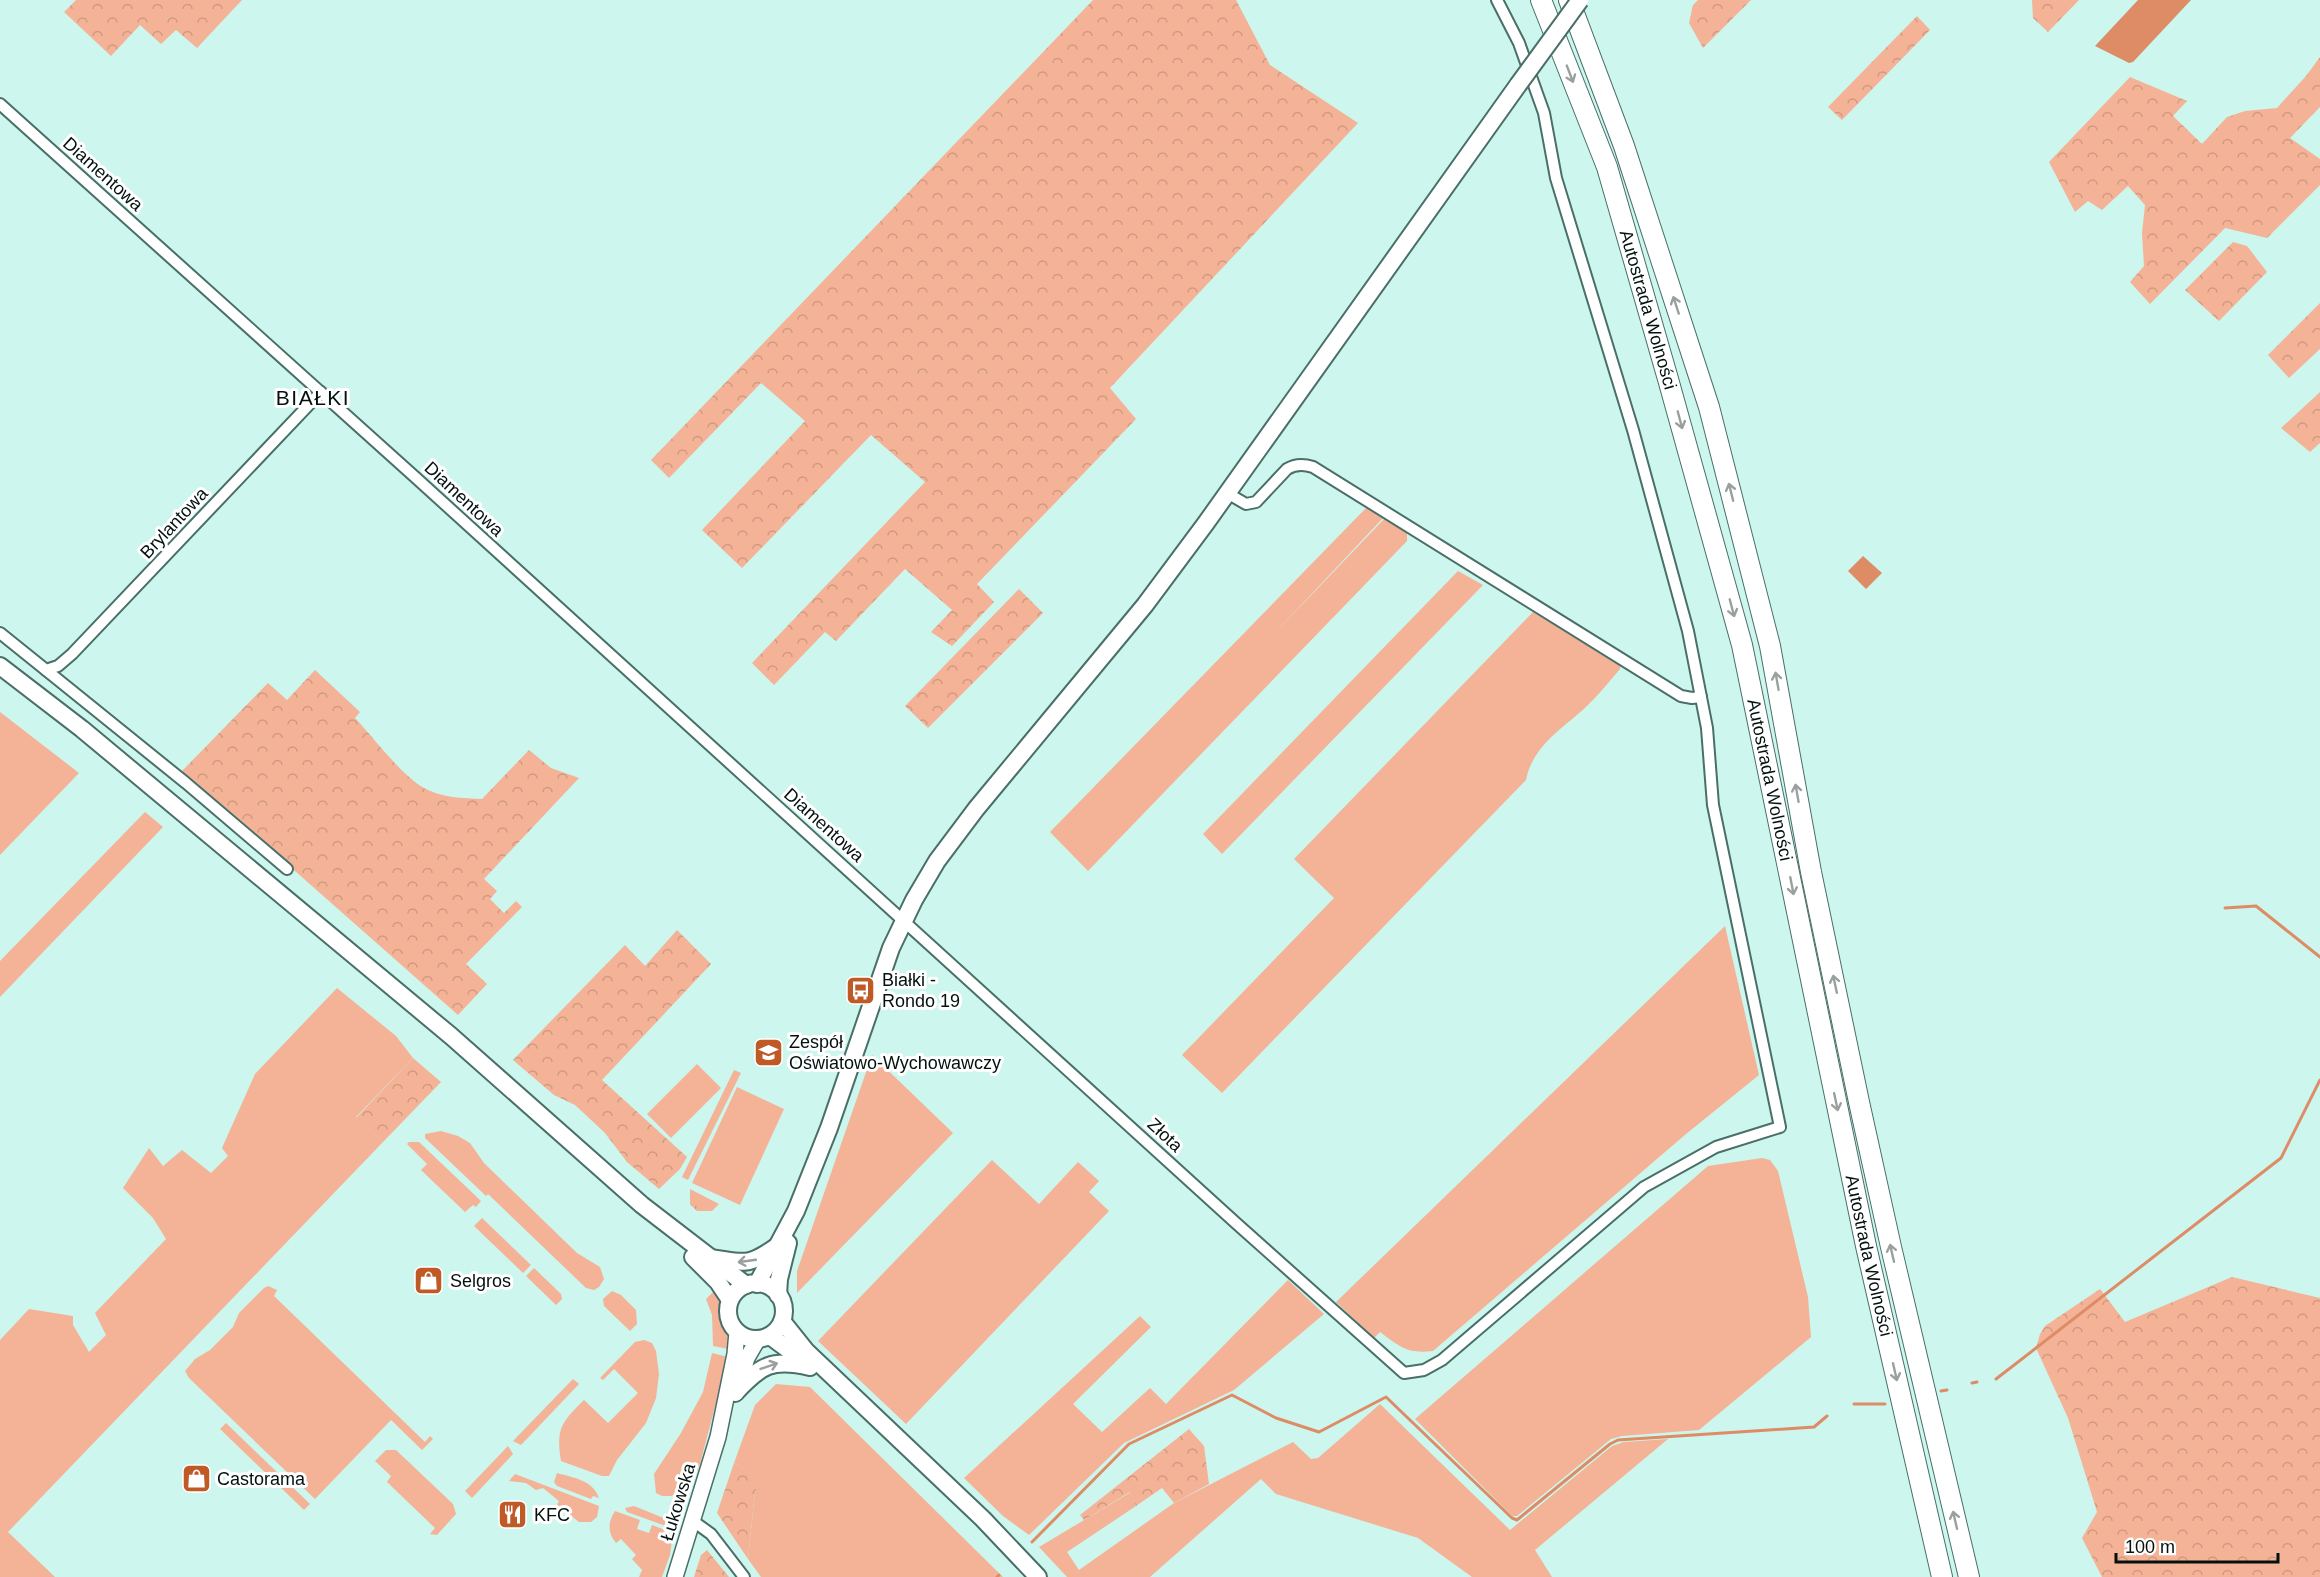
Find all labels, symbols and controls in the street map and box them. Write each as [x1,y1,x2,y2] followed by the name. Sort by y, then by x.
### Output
[1565,64,1576,83] one-way arrow
[59,133,148,216] street label: Diamentowa
[1616,228,1680,392] street label: Autostrada Wolności
[1670,296,1681,315] one-way arrow
[276,386,350,409] district label: BIAŁKI
[1675,410,1686,429] one-way arrow
[421,458,508,541] street label: Diamentowa
[136,483,212,562] street label: Brylantowa
[1725,483,1736,502] one-way arrow
[1727,598,1738,617] one-way arrow
[1771,672,1782,692] one-way arrow
[1743,697,1796,863] street label: Autostrada Wolności
[1791,783,1802,803] one-way arrow
[780,784,869,867] street label: Diamentowa
[1787,876,1798,896] one-way arrow
[882,970,960,1011] place label: Białki - Rondo 19
[845,974,877,1006] bus stop icon: Białki - Rondo 19
[1828,975,1840,994] one-way arrow
[789,1032,1001,1073] place label: Zespół Oświatowo-Wychowawczy
[752,1036,784,1068] school or university icon: Zespół Oświatowo-Wychowawczy
[1831,1092,1843,1111] one-way arrow
[1144,1114,1187,1157] street label: Złota
[1842,1173,1896,1338] street label: Autostrada Wolności
[1886,1244,1897,1263] one-way arrow
[737,1256,757,1267] one-way arrow
[413,1265,445,1297] shop icon: Selgros
[450,1271,511,1291] place label: Selgros
[760,1359,778,1370] one-way arrow
[1890,1362,1902,1381] one-way arrow
[657,1460,700,1543] street label: Łukowska
[180,1463,212,1495] shop icon: Castorama
[217,1469,306,1489] place label: Castorama
[497,1499,529,1531] restaurant icon: KFC
[534,1505,570,1525] place label: KFC
[1948,1511,1960,1530] one-way arrow
[2116,1526,2278,1564] scale bar
[2125,1537,2175,1557] text: 100 m

